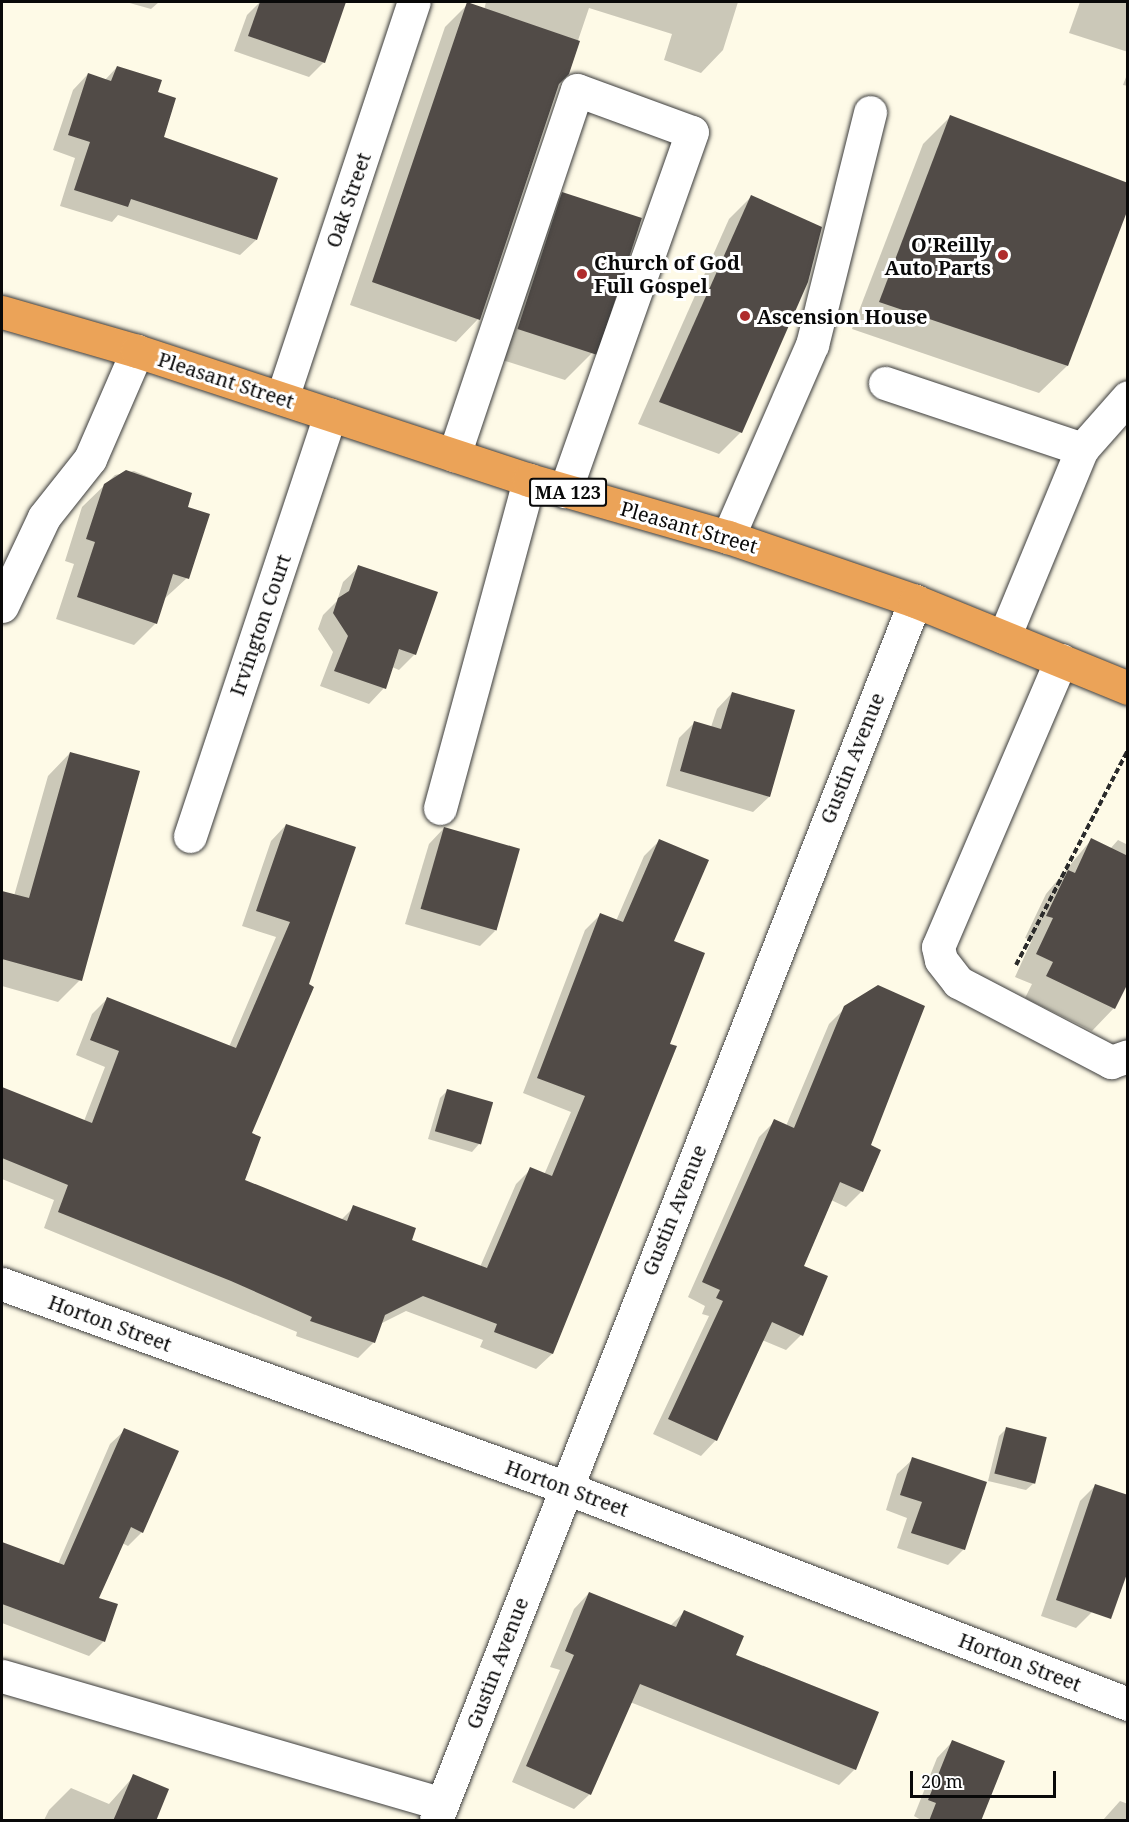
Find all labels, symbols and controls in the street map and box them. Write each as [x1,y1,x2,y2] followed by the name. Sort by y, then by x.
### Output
[321,149,375,251] street label: Oak Street
[884,232,991,279] place label: O'Reilly Auto Parts
[996,248,1010,262] marker: O'Reilly Auto Parts
[594,250,740,297] place label: Church of God Full Gospel
[575,267,589,281] marker: Church of God Full Gospel
[757,304,928,328] place label: Ascension House
[738,309,752,323] marker: Ascension House
[155,347,297,413] street label: Pleasant Street
[529,477,607,507] road number: MA 123
[618,496,760,558] street label: Pleasant Street
[225,551,295,699] street label: Irvington Court
[815,689,889,827] street label: Gustin Avenue
[637,1141,711,1279] street label: Gustin Avenue
[45,1290,175,1356] street label: Horton Street
[502,1455,632,1521] street label: Horton Street
[461,1594,533,1732] street label: Gustin Avenue
[955,1628,1085,1696] street label: Horton Street
[913,1759,1058,1797] scale bar
[921,1769,963,1793] text: 20 m

